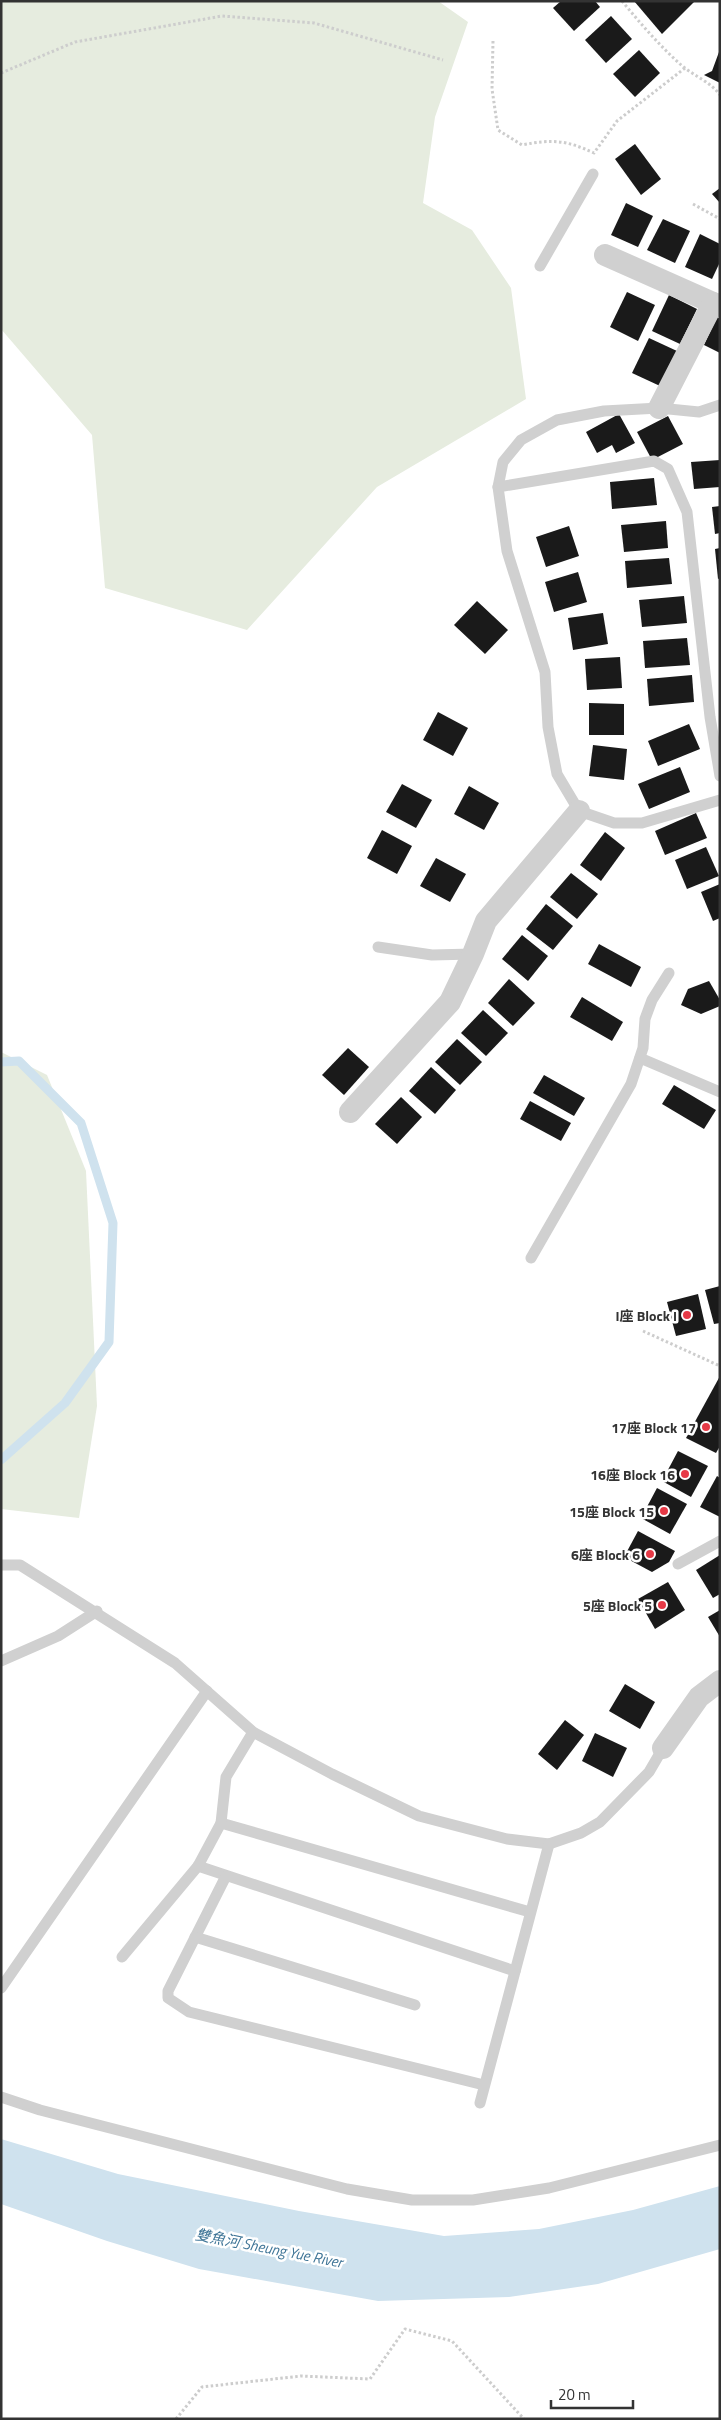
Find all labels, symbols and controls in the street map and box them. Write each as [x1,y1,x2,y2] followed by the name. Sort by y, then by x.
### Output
[616,1305,677,1326] place label: I座 Block I
[681,1309,693,1321] marker: I座 Block I
[611,1417,696,1438] place label: 17座 Block 17
[700,1421,712,1433] marker: 17座 Block 17
[590,1464,675,1485] place label: 16座 Block 16
[679,1468,691,1480] marker: 16座 Block 16
[569,1501,654,1522] place label: 15座 Block 15
[658,1505,670,1517] marker: 15座 Block 15
[571,1544,640,1565] place label: 6座 Block 6
[644,1548,656,1560] marker: 6座 Block 6
[583,1595,652,1616] place label: 5座 Block 5
[656,1599,668,1611] marker: 5座 Block 5
[193,2222,347,2274] water label: 雙魚河 Sheung Yue River
[551,2378,634,2410] scale bar
[558,2383,591,2406] text: 20 m

